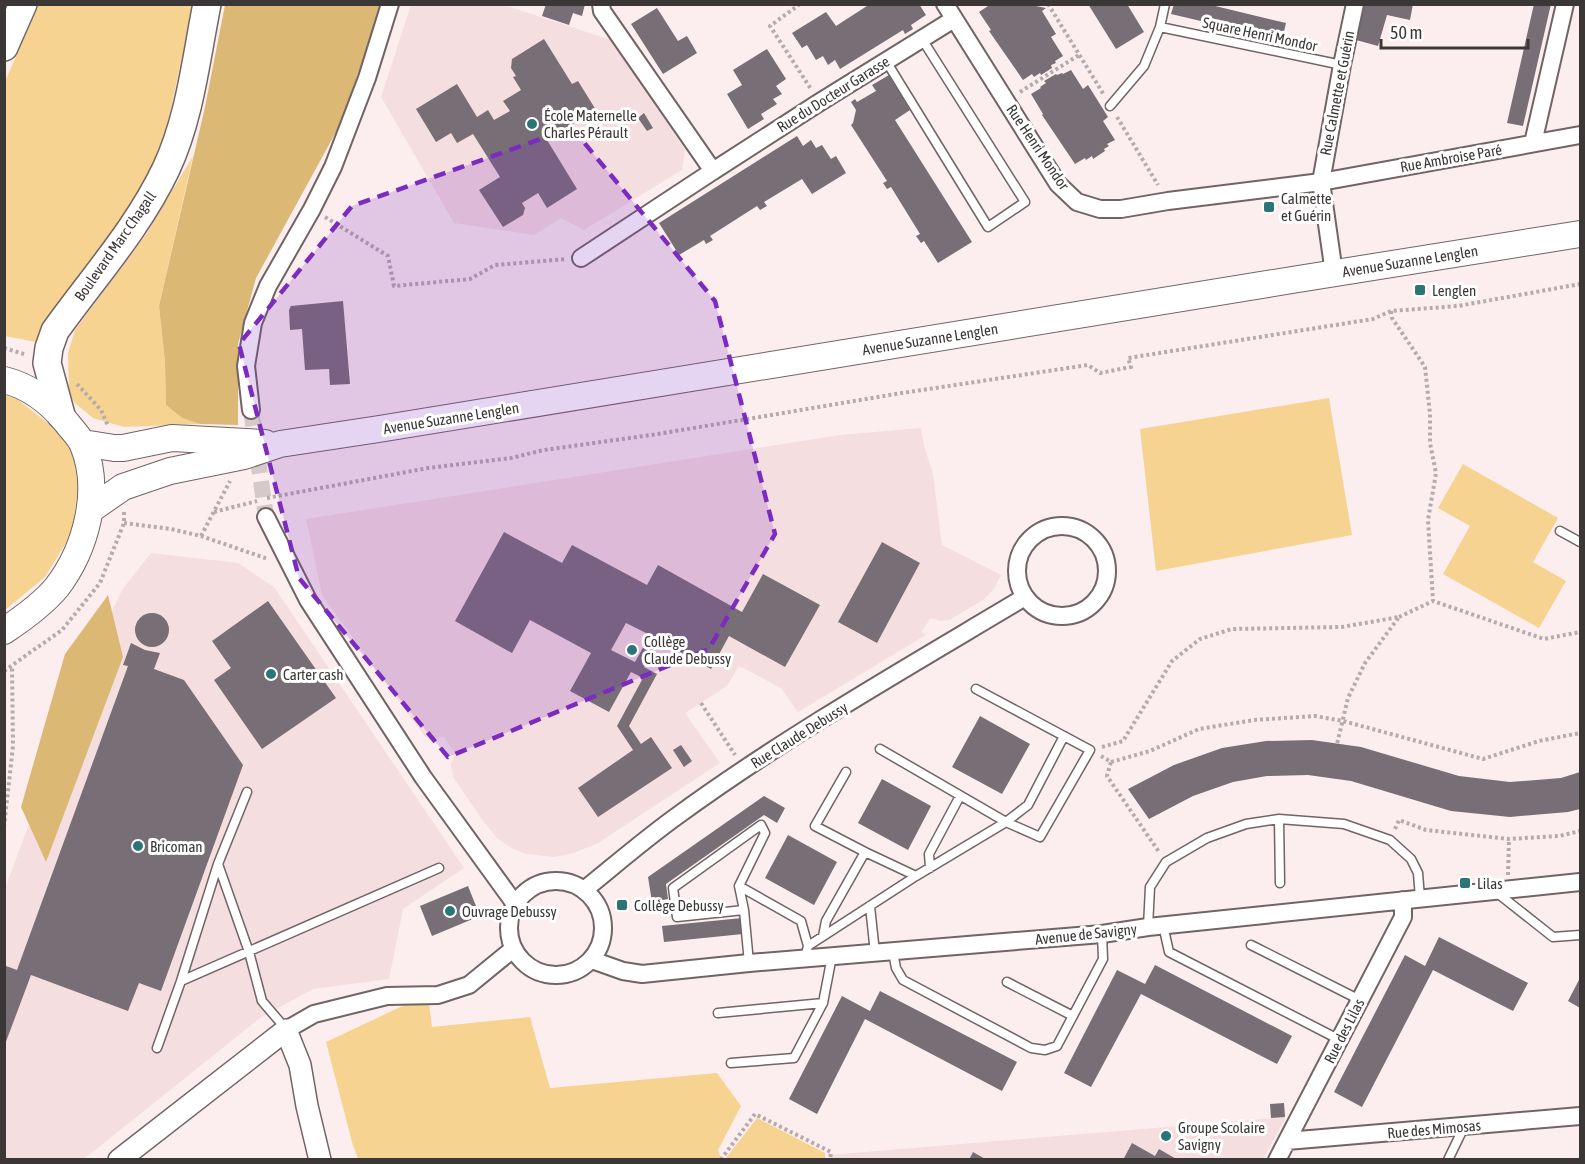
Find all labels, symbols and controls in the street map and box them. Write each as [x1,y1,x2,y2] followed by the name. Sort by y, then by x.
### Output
[1381,12,1528,50] scale bar
[1201,14,1319,55] street label: Square Henri Mondor
[1390,22,1422,43] text: 50 m
[1317,29,1357,157] street label: Rue Calmette et Guérin
[774,52,892,135] street label: Rue du Docteur Garasse
[1003,101,1073,193] street label: Rue Henri Mondor
[544,107,637,141] place label: École Maternelle Charles Pérault
[525,117,539,131] marker: École Maternelle Charles Pérault
[1399,141,1503,175] street label: Rue Ambroise Paré
[71,188,159,304] street label: Boulevard Marc Chagall
[1281,190,1332,224] place label: Calmette et Guérin
[1262,200,1276,214] marker: Calmette et Guérin
[1341,242,1479,280] street label: Avenue Suzanne Lenglen
[1432,282,1476,299] place label: Lenglen
[1413,283,1427,297] marker: Lenglen
[861,320,999,358] street label: Avenue Suzanne Lenglen
[382,399,520,437] street label: Avenue Suzanne Lenglen
[644,633,731,667] place label: Collège Claude Debussy
[625,643,639,657] marker: Collège Claude Debussy
[283,666,344,683] place label: Carter cash
[264,667,278,681] marker: Carter cash
[747,698,851,772] street label: Rue Claude Debussy
[150,838,203,855] place label: Bricoman
[131,839,145,853] marker: Bricoman
[1477,875,1503,892] place label: Lilas
[1458,876,1472,890] marker: Lilas
[634,897,724,914] place label: Collège Debussy
[615,898,629,912] marker: Collège Debussy
[462,903,557,920] place label: Ouvrage Debussy
[443,904,457,918] marker: Ouvrage Debussy
[1034,920,1138,948] street label: Avenue de Savigny
[1320,996,1368,1066] street label: Rue des Lilas
[1387,1116,1481,1142] street label: Rue des Mimosas
[1178,1119,1265,1153] place label: Groupe Scolaire Savigny
[1159,1129,1173,1143] marker: Groupe Scolaire Savigny

